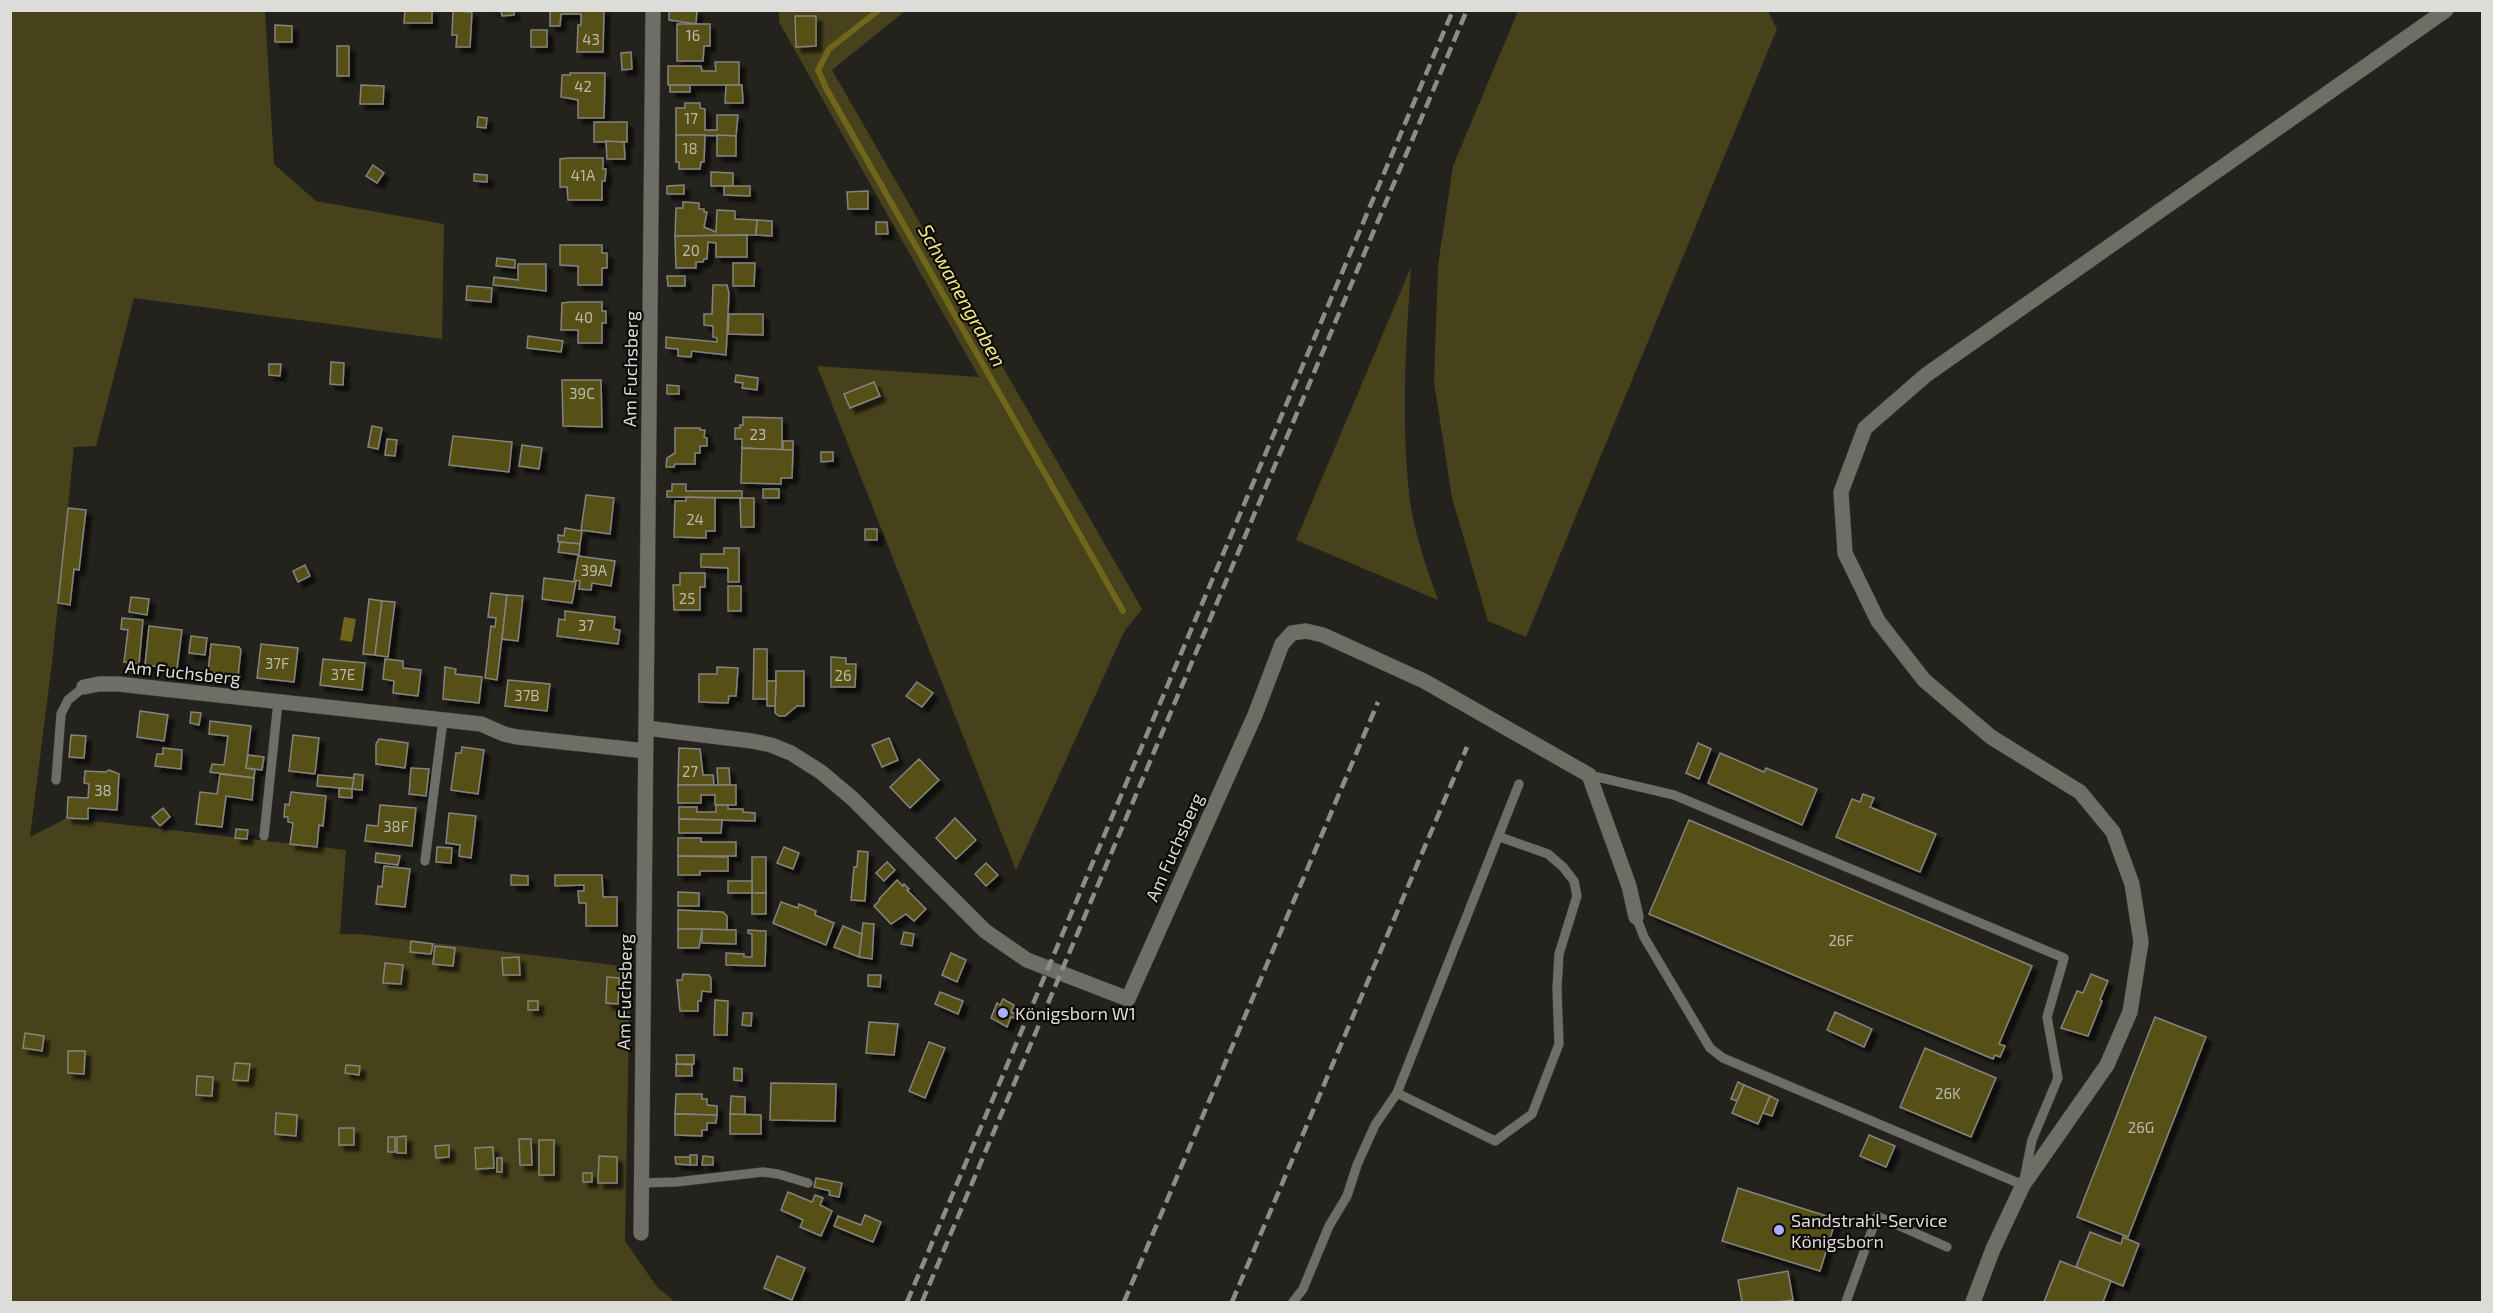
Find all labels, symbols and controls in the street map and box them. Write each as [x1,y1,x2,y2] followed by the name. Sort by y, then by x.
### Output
[686,26,700,44] house number: 16
[582,30,600,48] house number: 43
[574,77,592,95] house number: 42
[684,109,698,127] house number: 17
[682,139,698,157] house number: 18
[571,166,596,184] house number: 41A
[914,220,1012,370] water label: Schwanengraben
[682,241,700,259] house number: 20
[575,308,593,326] house number: 40
[618,311,642,427] street label: Am Fuchsberg
[569,384,595,402] house number: 39C
[750,425,766,443] house number: 23
[686,510,704,528] house number: 24
[581,561,608,579] house number: 39A
[679,589,695,607] house number: 25
[578,616,594,634] house number: 37
[265,654,289,672] house number: 37F
[124,655,242,689] street label: Am Fuchsberg
[331,665,355,683] house number: 37E
[834,666,852,684] house number: 26
[514,686,540,704] house number: 37B
[682,762,698,780] house number: 27
[94,781,112,799] house number: 38
[1140,789,1208,905] street label: Am Fuchsberg
[383,817,409,835] house number: 38F
[1828,931,1854,949] house number: 26F
[612,934,636,1050] street label: Am Fuchsberg
[1015,1002,1136,1024] place label: Königsborn W1
[996,1006,1010,1020] marker: Königsborn W1
[1935,1084,1961,1102] house number: 26K
[2128,1118,2154,1136] house number: 26G
[1791,1209,1948,1252] place label: Sandstrahl-Service Königsborn
[1772,1223,1786,1237] marker: Sandstrahl-Service Königsborn

